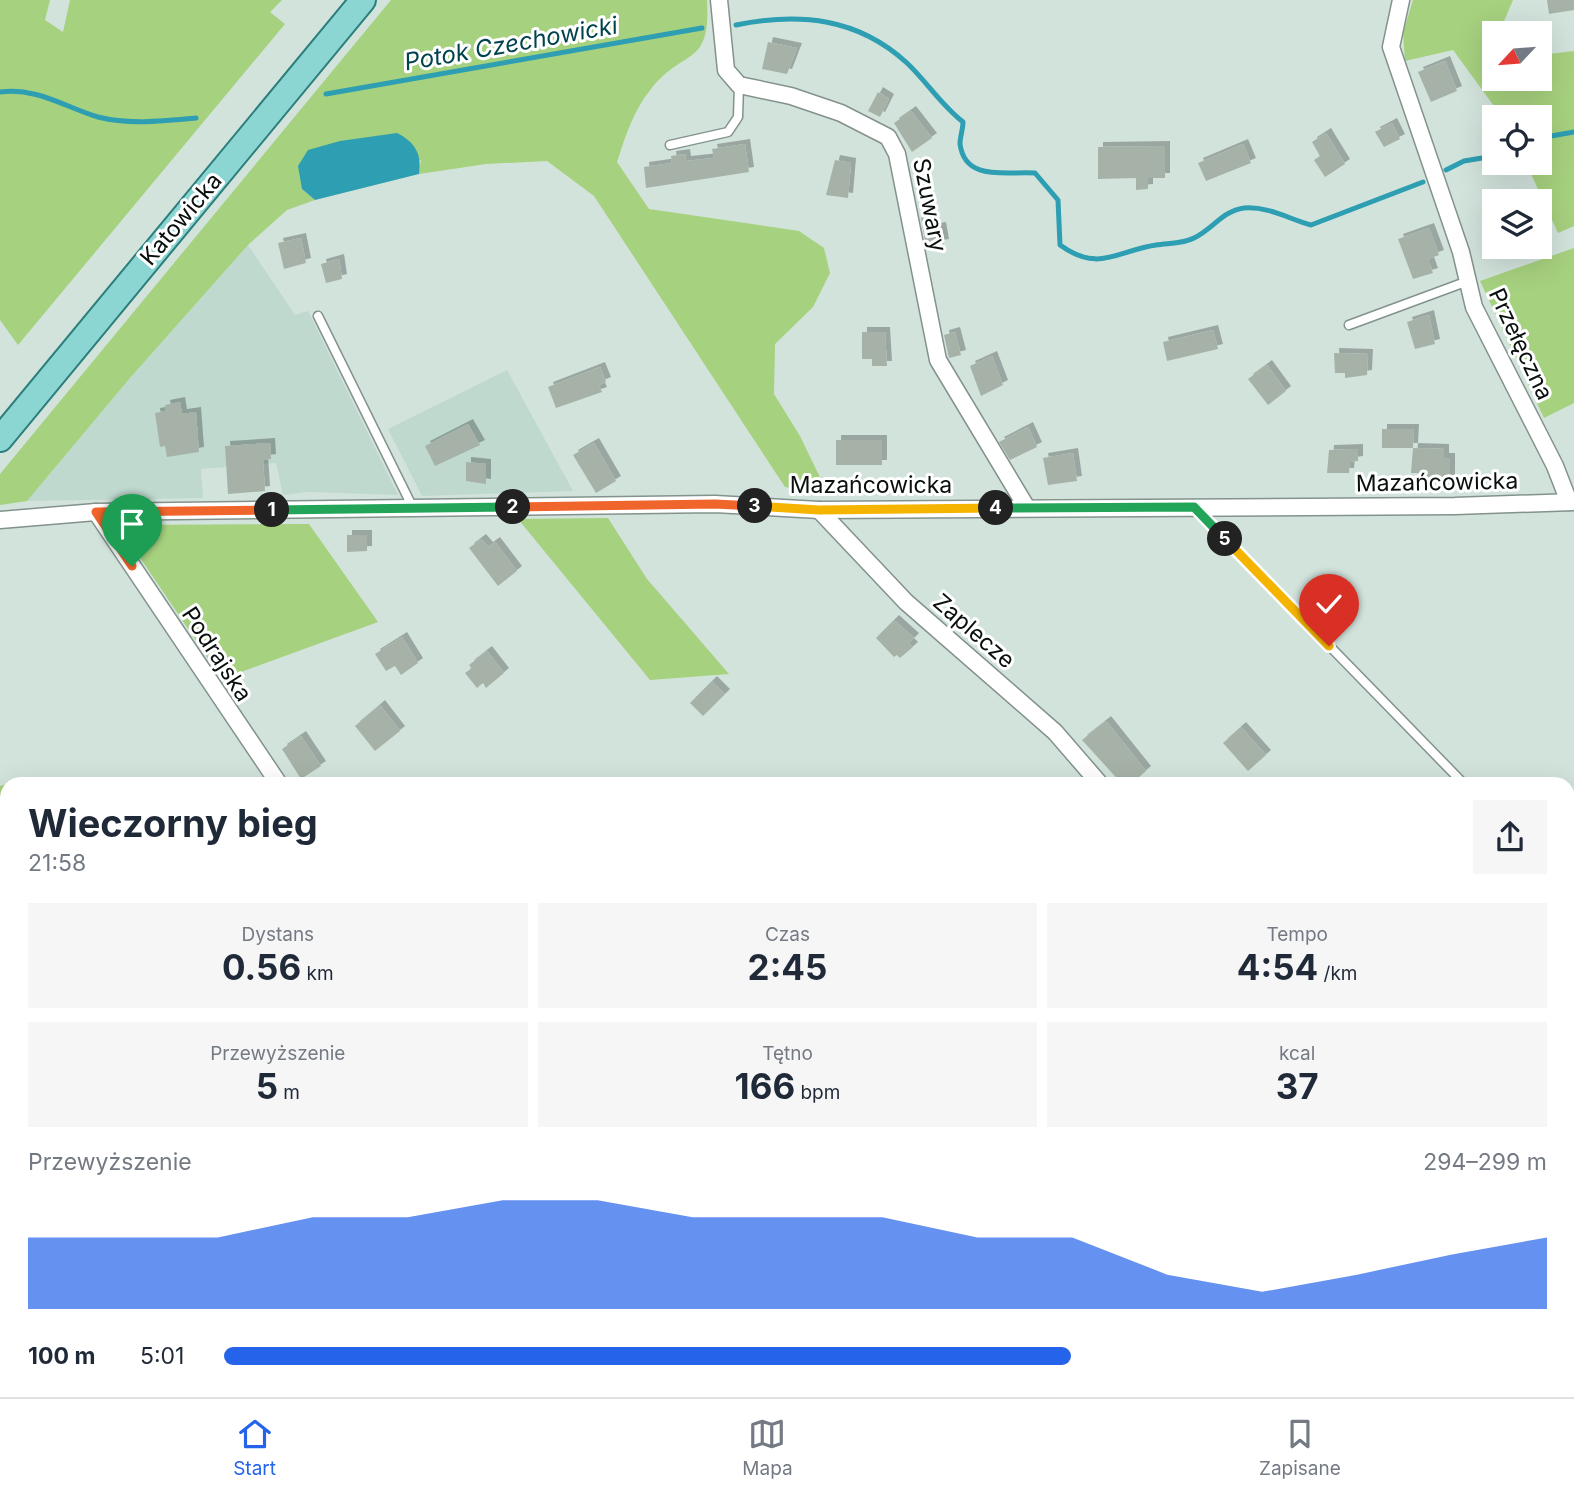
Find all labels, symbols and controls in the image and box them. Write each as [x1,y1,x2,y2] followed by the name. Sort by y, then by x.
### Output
[402,10,621,77] water label: Potok Czechowicki
[1482,21,1552,91] north arrow
[1482,21,1552,259] map controls
[1482,105,1552,175] button: locate
[907,156,953,254] street label: Szuwary
[134,167,228,271] street label: Katowicka
[1482,189,1552,259] button: layers
[1483,284,1559,404] street label: Przełęczna
[1356,467,1518,497] street label: Mazańcowicka
[790,471,952,499] street label: Mazańcowicka
[738,489,772,524] pin: 3
[496,490,530,524] pin: 2
[978,490,1014,526] pin: 4
[254,492,290,528] pin: 1
[102,494,162,566] pin
[748,494,761,517] text: 3
[507,495,518,518] text: 2
[989,496,1002,519] text: 4
[267,498,276,521] text: 1
[113,505,151,543] icon: arrive
[1208,522,1242,556] pin: 5
[1218,527,1231,550] text: 5
[1299,574,1359,646] pin
[1310,585,1348,623] icon: check
[927,588,1021,674] street label: Zaplecze
[176,601,258,707] street label: Podrajska
[28,800,318,846] text: Wieczorny bieg
[1473,800,1547,874] button: share
[28,849,86,877] text: 21:58
[242,923,314,946] text: Dystans
[765,923,810,946] text: Czas
[1266,923,1328,946] text: Tempo
[222,946,301,988] text: 0.56
[748,946,827,988] text: 2:45
[1237,946,1318,988] text: 4:54
[301,962,334,985] text: km
[1318,962,1357,985] text: /km
[210,1042,345,1065] text: Przewyższenie
[762,1042,813,1065] text: Tętno
[1279,1042,1315,1065] text: kcal
[256,1065,278,1107] text: 5
[735,1065,795,1107] text: 166
[1276,1065,1319,1107] text: 37
[278,1081,300,1104] text: m
[795,1081,840,1104] text: bpm
[28,1148,192,1176] text: Przewyższenie
[1423,1148,1547,1176] text: 294–299 m
[28,1342,95,1370] text: 100 m
[140,1342,184,1370] text: 5:01
[233,1415,276,1480] tab: Start
[742,1415,793,1480] tab: Mapa
[1259,1415,1341,1480] tab: Zapisane

